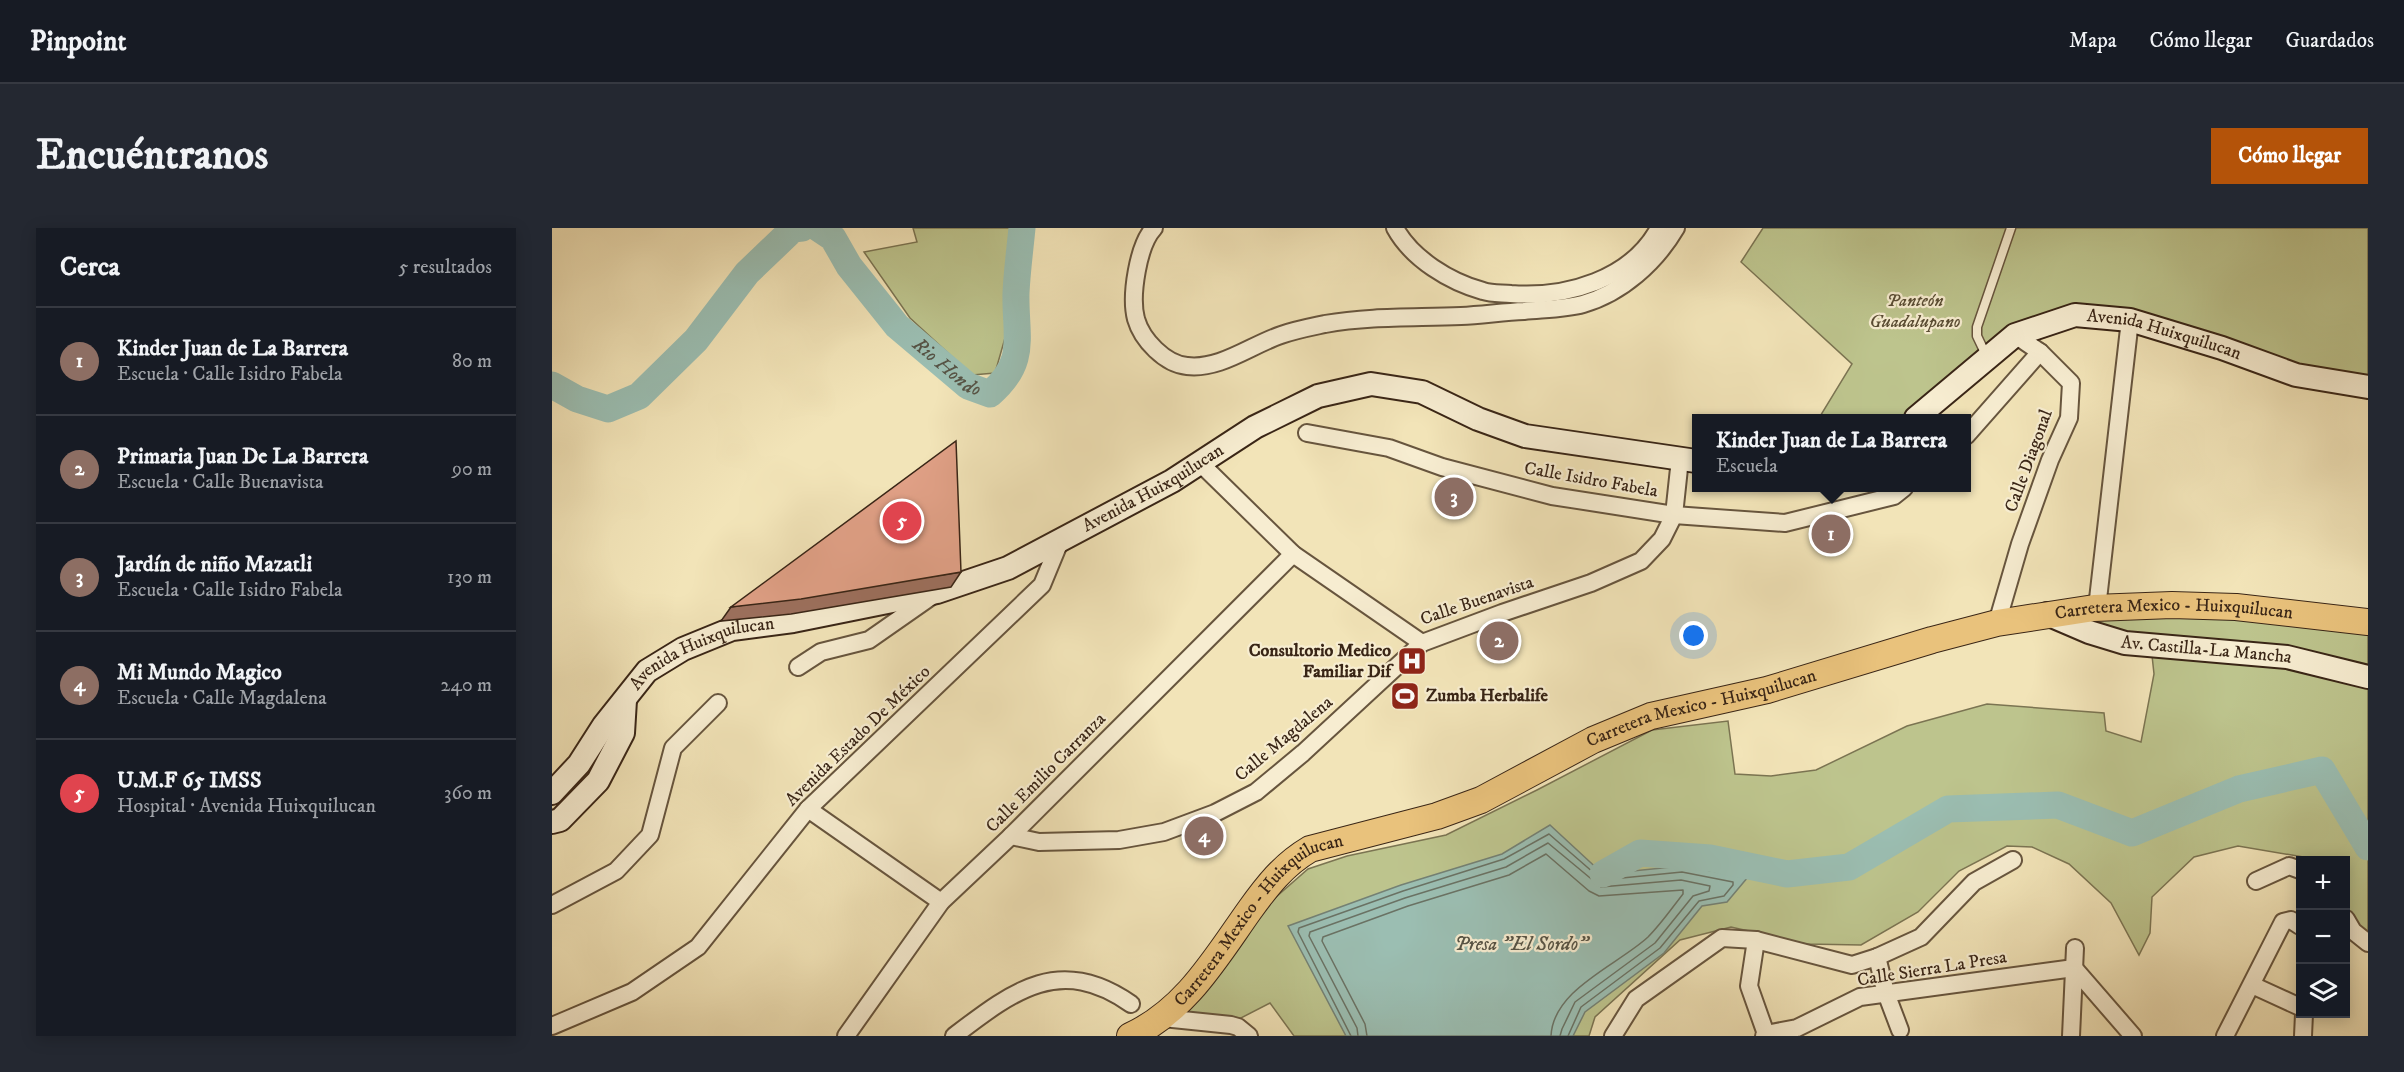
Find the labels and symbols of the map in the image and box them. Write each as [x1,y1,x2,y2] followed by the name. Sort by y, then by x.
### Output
[1869,290,1961,333] park label: Panteón Guadalupano
[2086,305,2245,365] street label: Avenida Huixquilucan
[907,331,984,402] water label: Rio Hondo
[2000,406,2058,515] street label: Calle Diagonal
[1079,439,1228,537] street label: Avenida Huixquilucan
[1523,457,1660,503] street label: Calle Isidro Fabela
[1434,474,1474,520] pin: 3
[882,498,922,544] pin: 5
[1812,512,1850,556] pin: 1
[1418,571,1537,631] street label: Calle Buenavista
[2053,594,2295,625] street label: Carretera Mexico - Huixquilucan
[625,612,776,695] street label: Avenida Huixquilucan
[1480,618,1518,664] pin: 2
[1679,621,1708,650] your location
[2120,632,2295,669] street label: Av. Castilla-La Mancha
[1249,640,1394,683] place label: Consultorio Medico Familiar Dif
[1396,645,1428,677] hospital icon: Consultorio Medico Familiar Dif
[781,661,935,811] street label: Avenida Estado De México
[1583,664,1820,752] street label: Carretera Mexico - Huixquilucan
[1389,680,1421,712] sports icon: Zumba Herbalife
[1426,685,1548,707] place label: Zumba Herbalife
[1231,691,1338,786] street label: Calle Magdalena
[981,708,1111,838] street label: Calle Emilio Carranza
[1184,814,1224,858] pin: 4
[1170,830,1346,1011] street label: Carretera Mexico - Huixquilucan
[1454,932,1591,957] water label: Presa "El Sordo"
[1856,946,2009,992] street label: Calle Sierra La Presa

